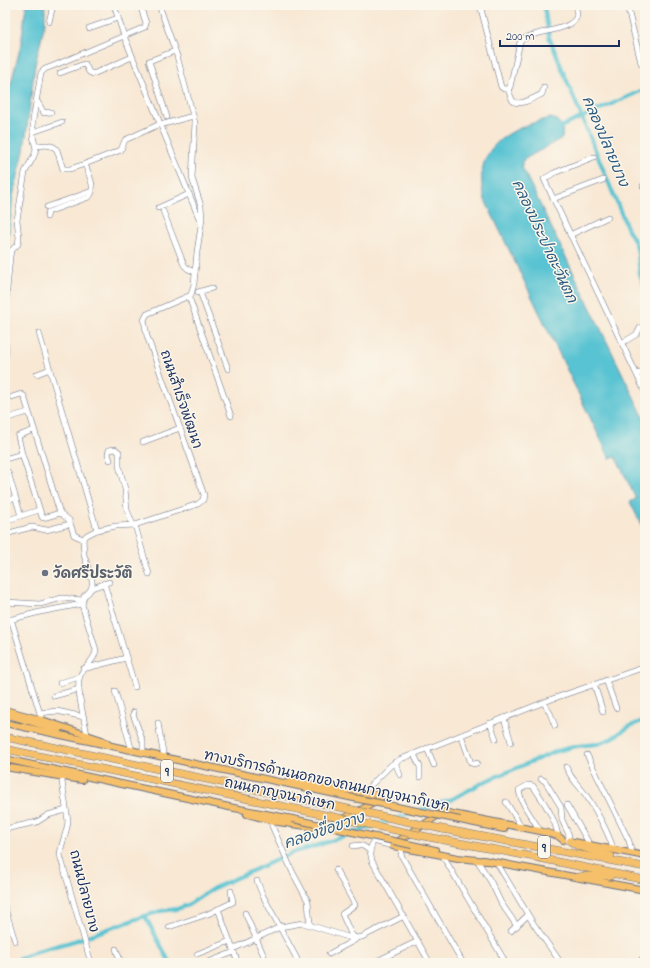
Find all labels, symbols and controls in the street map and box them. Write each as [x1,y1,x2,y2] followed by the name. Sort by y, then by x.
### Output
[500,22,619,48] scale bar
[506,28,535,46] text: 200 m
[576,93,635,191] water label: คลองปลายบาง
[506,176,583,308] water label: คลองประปาตะวันตก
[154,347,207,452] street label: ถนนสำเร็จพัฒนา
[53,563,132,585] place label: วัดศรีประวัติ
[40,568,50,578] marker: วัดศรีประวัติ
[203,746,451,814] street label: ทางบริการด้านนอกของถนนกาญจนาภิเษก
[161,760,173,782] road number: 9
[223,773,337,813] street label: ถนนกาญจนาภิเษก
[280,803,369,855] water label: คลองขื่อขวาง
[538,836,550,858] road number: 9
[63,848,104,935] street label: ถนนปลายบาง

